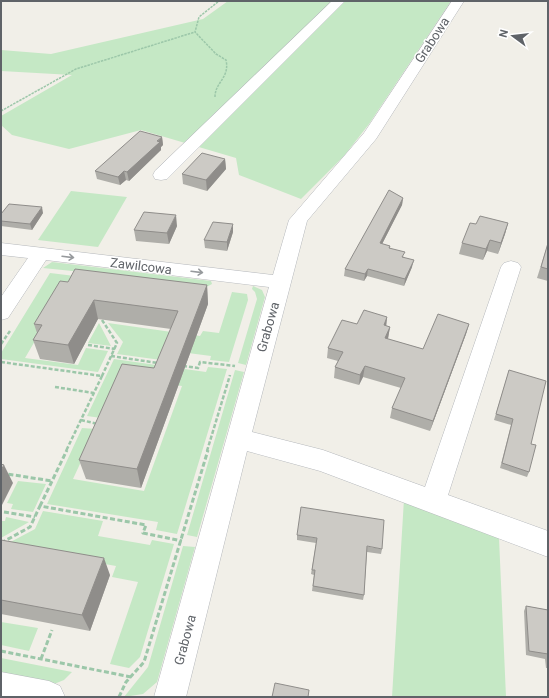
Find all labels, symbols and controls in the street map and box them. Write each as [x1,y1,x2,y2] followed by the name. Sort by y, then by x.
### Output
[412,14,452,66] street label: Grabowa
[493,16,533,56] north arrow
[497,28,511,39] text: N
[61,253,74,261] one-way arrow
[109,255,173,277] street label: Zawilcowa
[190,268,203,276] one-way arrow
[254,300,282,354] street label: Grabowa
[171,613,199,667] street label: Grabowa

